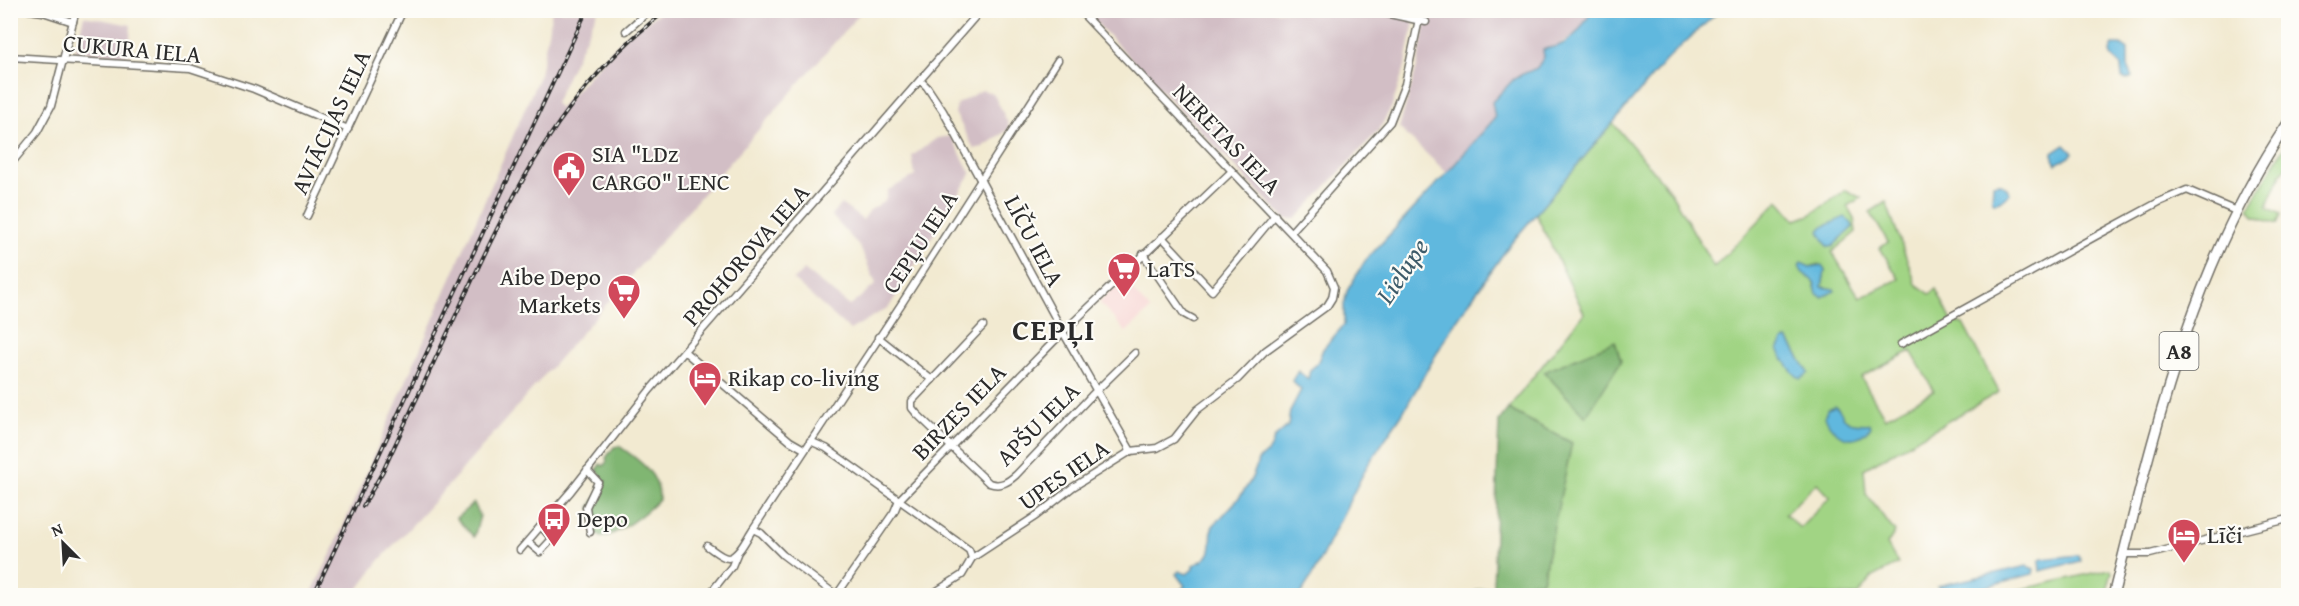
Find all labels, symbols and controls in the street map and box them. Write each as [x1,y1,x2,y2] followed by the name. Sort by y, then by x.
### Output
[62,25,203,72] street label: CUKURA IELA
[282,43,379,200] street label: AVIĀCIJAS IELA
[1165,75,1290,203] street label: NERETAS IELA
[592,136,730,199] place label: SIA "LDz CARGO" LENC
[551,150,587,197] public building icon: SIA "LDz CARGO" LENC
[674,176,818,334] street label: PROHOROVA IELA
[873,183,966,300] street label: CEPĻU IELA
[996,189,1073,293] street label: LĪČU IELA
[1365,230,1438,312] water label: Lielupe
[1106,251,1142,298] supermarket icon: LaTS
[1147,251,1195,286] place label: LaTS
[500,259,601,322] place label: Aibe Depo Markets
[606,273,642,320] supermarket icon: Aibe Depo Markets
[1012,307,1096,351] district label: CEPĻI
[2160,332,2198,370] road number: A8
[904,355,1014,468] street label: BIRZES IELA
[687,360,723,407] hotel icon: Rikap co-living
[728,360,879,395] place label: Rikap co-living
[988,373,1088,474] street label: APŠU IELA
[1011,430,1117,519] street label: UPES IELA
[536,501,572,548] bus stop icon: Depo
[577,501,628,536] place label: Depo
[33,513,93,573] north arrow
[47,516,67,542] text: N
[2166,517,2202,564] hotel icon: Līči
[2207,517,2243,552] place label: Līči

